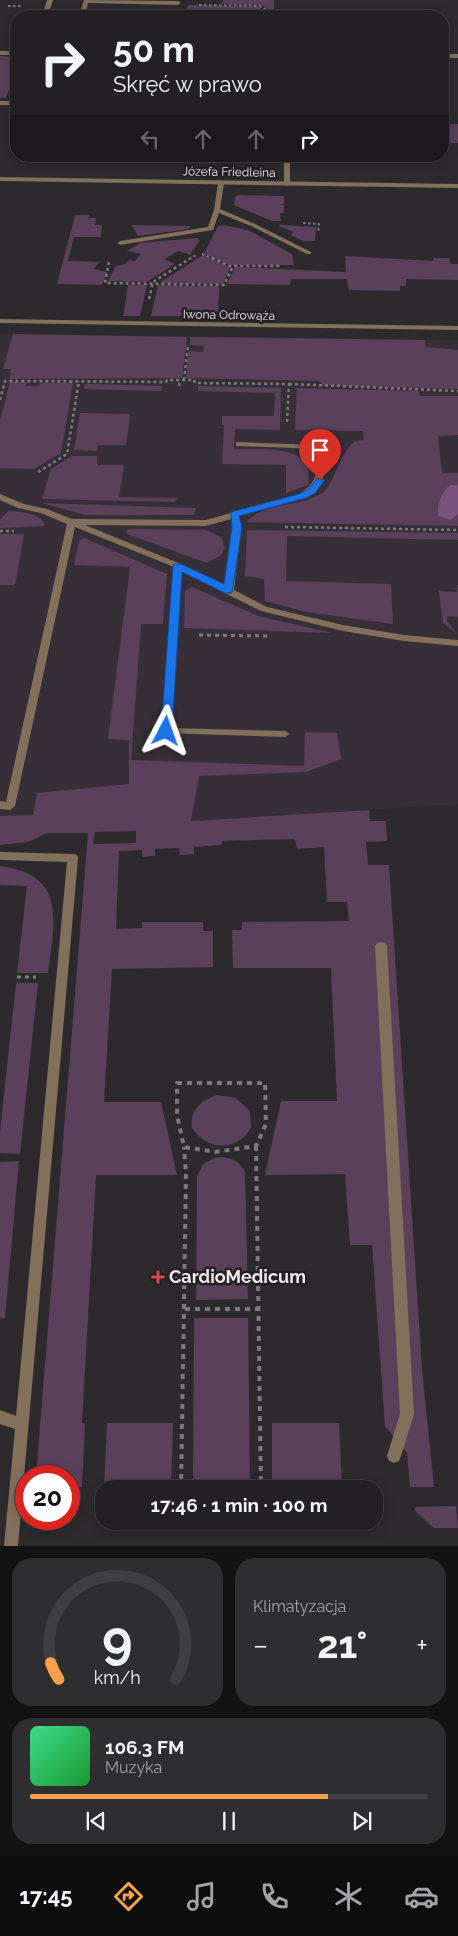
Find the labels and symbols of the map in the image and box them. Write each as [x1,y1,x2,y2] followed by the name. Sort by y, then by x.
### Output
[182,164,276,180] street label: Józefa Friedleina
[183,307,275,323] street label: Iwona Odrowąża
[299,429,341,480] pin
[139,704,191,756] position arrow
[169,1266,306,1287] place label: CardioMedicum
[151,1270,165,1284] marker: CardioMedicum
[15,1465,80,1530] speed limit sign: 20

